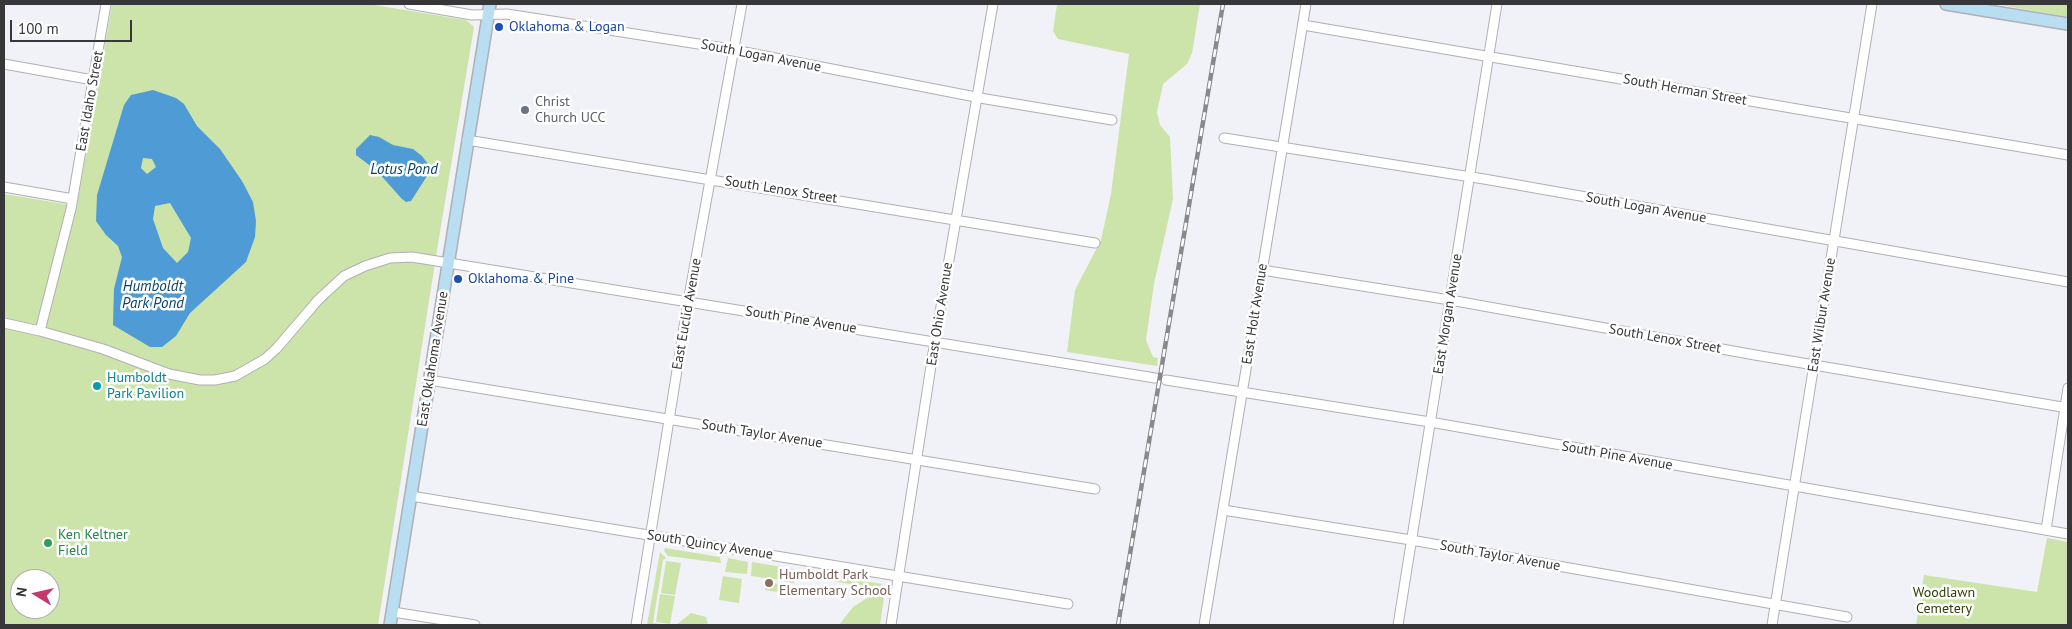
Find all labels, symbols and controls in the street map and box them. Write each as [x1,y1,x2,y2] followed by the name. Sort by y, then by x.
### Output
[12,10,135,42] scale bar
[18,19,59,38] text: 100 m
[509,19,625,35] place label: Oklahoma & Logan
[493,21,505,33] marker: Oklahoma & Logan
[699,36,823,76] street label: South Logan Avenue
[73,49,107,153] street label: East Idaho Street
[1622,71,1748,109] street label: South Herman Street
[535,94,605,126] place label: Christ Church UCC
[519,104,531,116] marker: Christ Church UCC
[370,161,438,179] water label: Lotus Pond
[724,173,838,207] street label: South Lenox Street
[1584,189,1708,227] street label: South Logan Avenue
[1430,253,1466,375] street label: East Morgan Avenue
[669,257,705,371] street label: East Euclid Avenue
[1805,257,1839,373] street label: East Wilbur Avenue
[924,261,956,367] street label: East Ohio Avenue
[1239,262,1271,366] street label: East Holt Avenue
[468,271,574,287] place label: Oklahoma & Pine
[452,273,464,285] marker: Oklahoma & Pine
[122,278,184,313] water label: Humboldt Park Pond
[414,290,452,428] street label: East Oklahoma Avenue
[744,303,858,337] street label: South Pine Avenue
[1608,321,1722,357] street label: South Lenox Street
[107,370,184,402] place label: Humboldt Park Pavilion
[91,380,103,392] marker: Humboldt Park Pavilion
[700,416,824,452] street label: South Taylor Avenue
[1560,438,1674,474] street label: South Pine Avenue
[58,527,128,560] place label: Ken Keltner Field
[646,527,774,563] street label: South Quincy Avenue
[42,537,54,549] marker: Ken Keltner Field
[1438,537,1562,575] street label: South Taylor Avenue
[779,567,891,600] place label: Humboldt Park Elementary School
[10,569,60,619] north arrow
[763,577,775,589] marker: Humboldt Park Elementary School
[1913,585,1975,618] park label: Woodlawn Cemetery
[12,586,31,598] text: N

